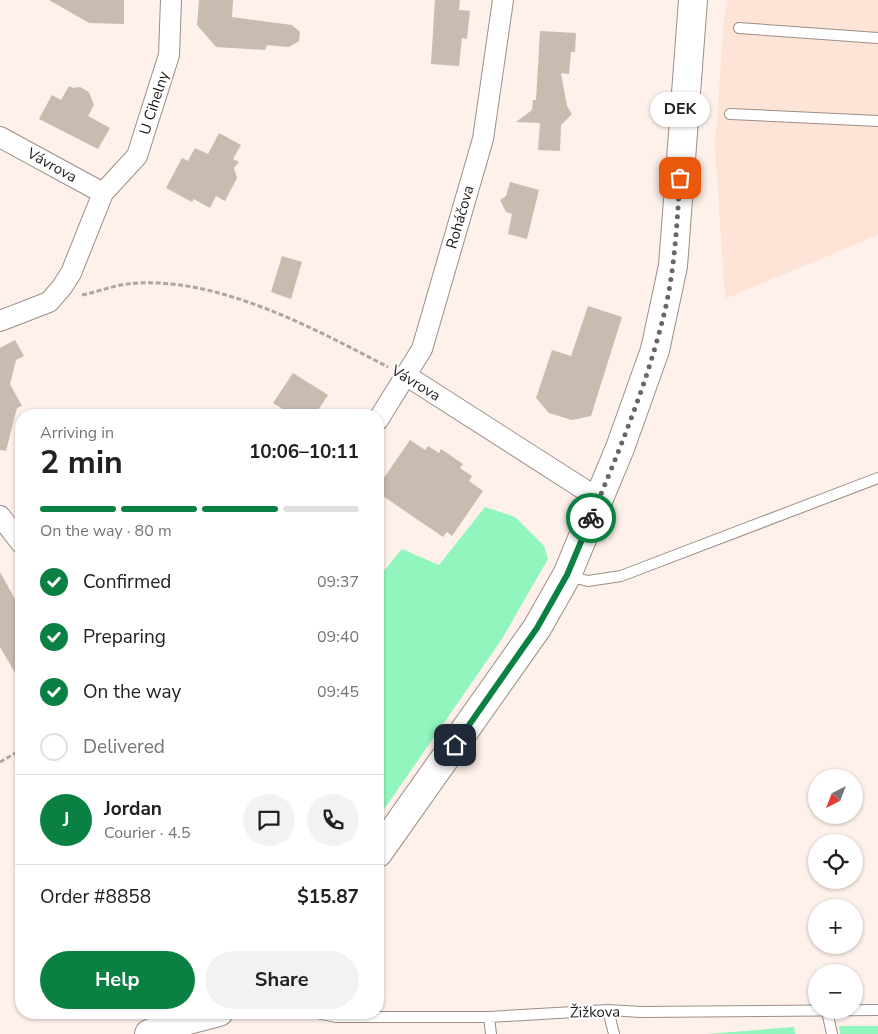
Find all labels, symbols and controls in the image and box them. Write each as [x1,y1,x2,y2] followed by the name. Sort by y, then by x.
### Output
[134,69,174,137] street label: U Cihelny
[650,93,710,128] callout: DEK
[664,98,696,120] text: DEK
[23,143,81,187] street label: Vávrova
[659,157,701,199] pin
[666,164,694,192] icon: bag
[441,183,479,251] street label: Roháčova
[387,360,444,406] street label: Vávrova
[40,422,114,444] text: Arriving in
[249,439,359,465] text: 10:06–10:11
[40,441,123,484] text: 2 min
[566,493,616,543] courier
[577,504,605,532] icon: bike
[40,520,172,542] text: On the way · 80 m
[40,568,68,596] icon: check
[83,569,171,595] text: Confirmed
[317,571,359,593] text: 09:37
[40,623,68,651] icon: check
[83,624,166,650] text: Preparing
[317,626,359,648] text: 09:40
[40,678,68,706] icon: check
[83,679,181,705] text: On the way
[317,681,359,703] text: 09:45
[434,724,476,766] pin
[441,731,469,759] icon: home
[83,734,165,760] text: Delivered
[808,769,862,824] north arrow
[808,769,863,1019] map controls
[243,794,295,846] button: chat
[307,794,359,846] button: phone
[104,796,162,822] text: Jordan
[63,807,69,833] text: J
[104,822,190,844] text: Courier · 4.5
[808,834,863,889] button: locate
[40,884,151,910] text: Order #8858
[297,884,359,910] text: $15.87
[808,899,863,954] button: +
[40,951,195,1009] button: Help
[205,951,359,1009] button: Share
[808,964,863,1019] button: −
[570,1002,620,1022] street label: Žižkova

